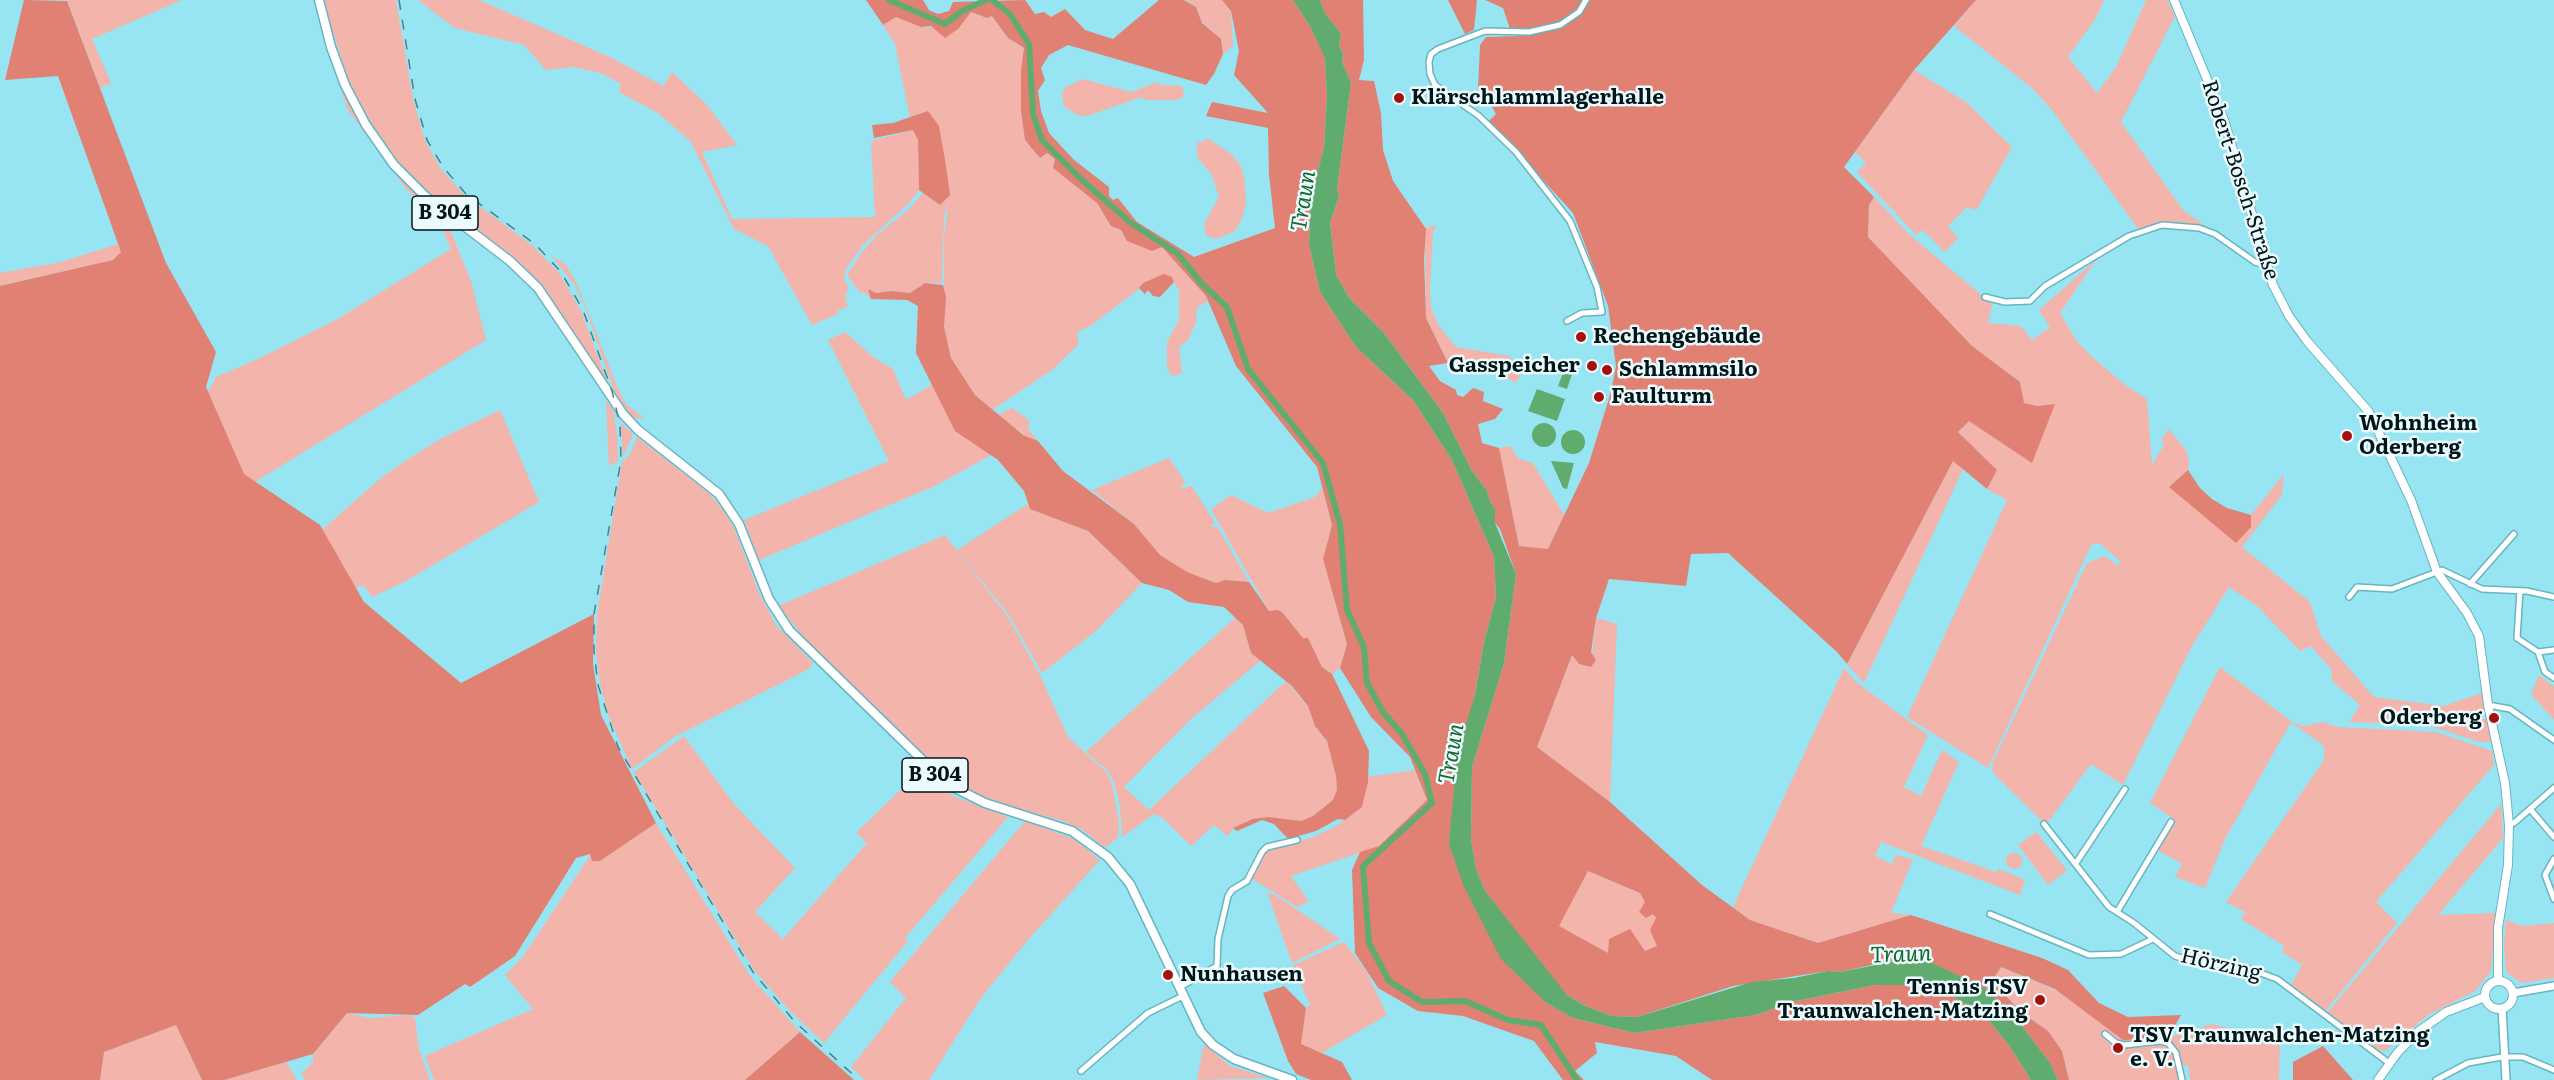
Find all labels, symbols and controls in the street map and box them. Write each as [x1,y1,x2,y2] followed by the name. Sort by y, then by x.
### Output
[2196,77,2284,283] street label: Robert-Bosch-Straße
[1411,85,1664,111] place label: Klärschlammlagerhalle
[1392,91,1406,105] marker: Klärschlammlagerhalle
[1286,169,1322,233] water label: Traun
[412,196,478,230] road number: B 304
[1593,324,1761,350] place label: Rechengebäude
[1574,330,1588,344] marker: Rechengebäude
[1449,353,1580,379] place label: Gasspeicher
[1619,357,1758,383] place label: Schlammsilo
[1585,359,1599,373] marker: Gasspeicher
[1600,363,1614,377] marker: Schlammsilo
[1611,384,1712,410] place label: Faulturm
[1592,390,1606,404] marker: Faulturm
[2359,411,2477,461] place label: Wohnheim Oderberg
[2340,429,2354,443] marker: Wohnheim Oderberg
[2380,705,2482,731] place label: Oderberg
[2487,711,2501,725] marker: Oderberg
[1434,722,1470,786] water label: Traun
[902,758,968,792] road number: B 304
[1870,941,1932,969] water label: Traun
[2178,943,2264,987] street label: Hörzing
[1180,962,1303,988] place label: Nunhausen
[1161,968,1175,982] marker: Nunhausen
[1777,975,2028,1025] place label: Tennis TSV Traunwalchen-Matzing
[2033,993,2047,1007] marker: Tennis TSV Traunwalchen-Matzing
[2130,1023,2429,1073] place label: TSV Traunwalchen-Matzing e. V.
[2111,1041,2125,1055] marker: TSV Traunwalchen-Matzing e. V.

